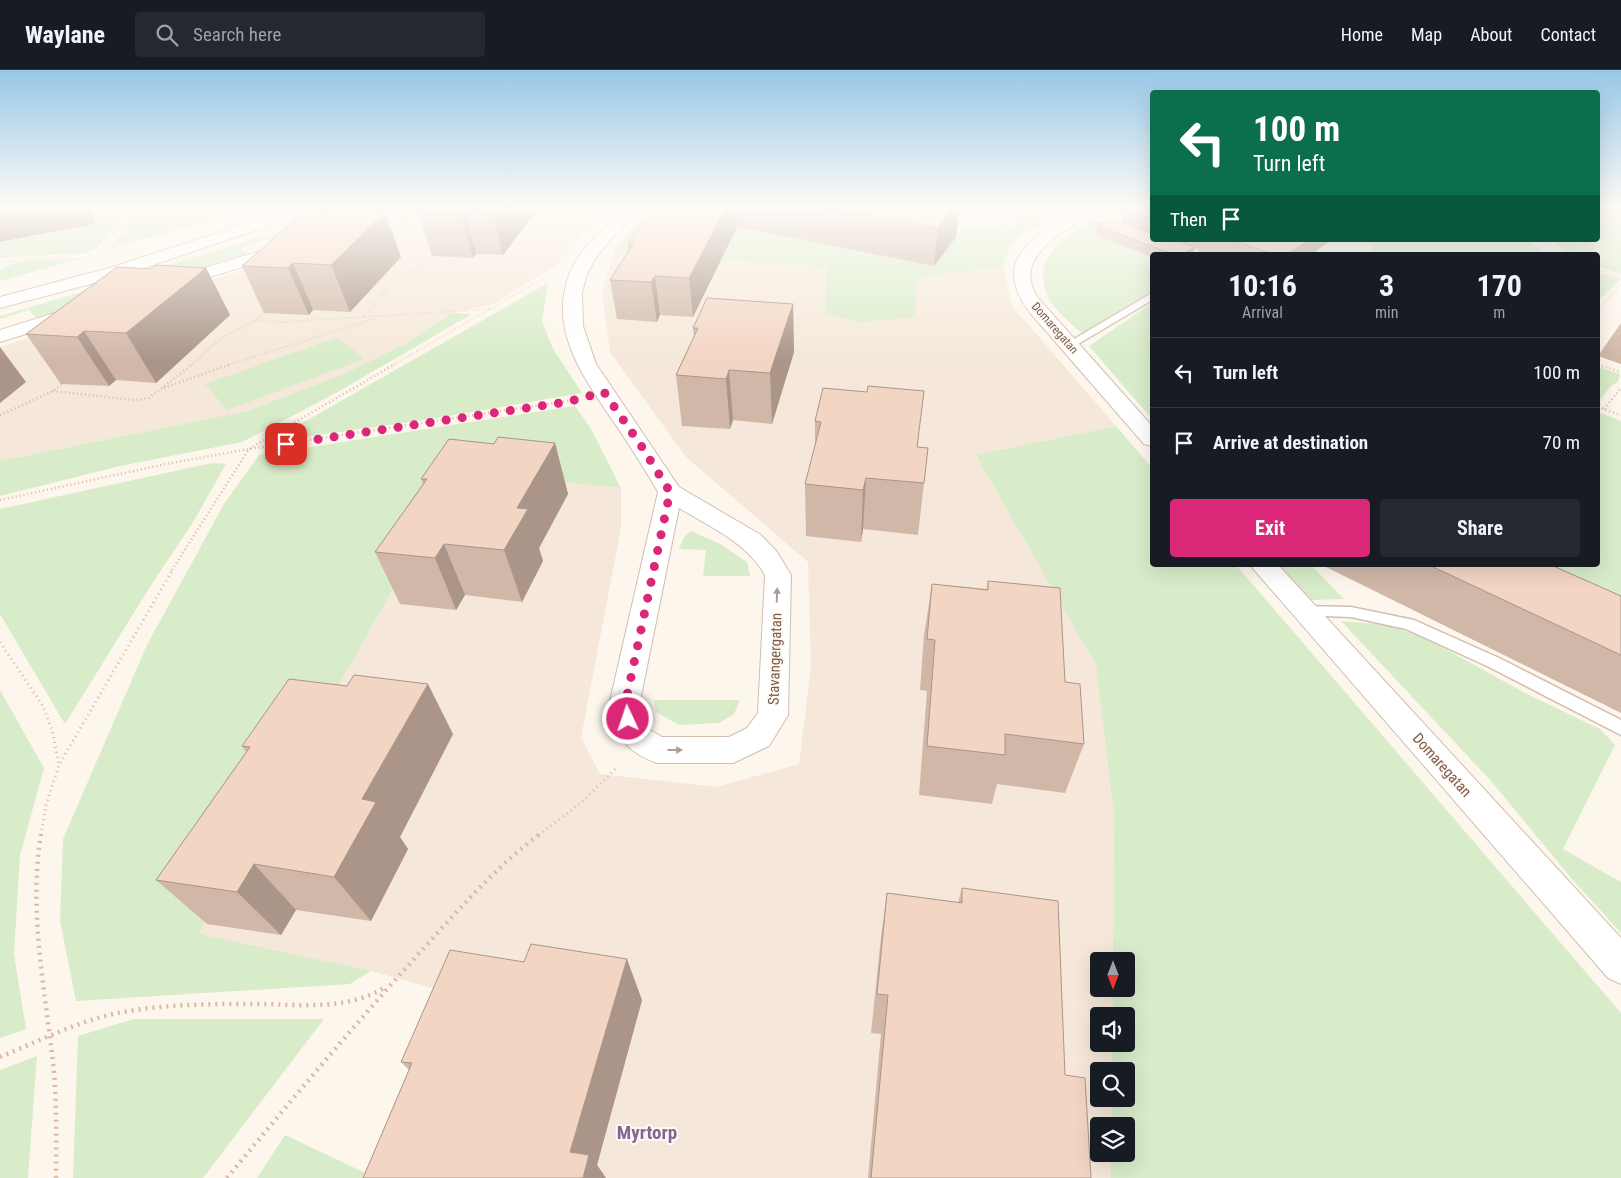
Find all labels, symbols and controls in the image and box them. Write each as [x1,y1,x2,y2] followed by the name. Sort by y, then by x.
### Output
[135,12,485,57] search box
[25,21,105,49] text: Waylane
[153,21,181,49] icon: search
[193,23,281,46] text: Search here
[1341,24,1383,45] text: Home
[1411,24,1442,45] text: Map
[1470,24,1512,45] text: About
[1540,24,1596,45] text: Contact
[1253,109,1340,150] text: 100 m
[1170,110,1235,175] icon: left
[1253,151,1325,176] text: Turn left
[1217,205,1245,233] icon: arrive
[1170,208,1207,231] text: Then
[1228,268,1297,303] text: 10:16
[1379,268,1394,303] text: 3
[1476,268,1522,303] text: 170
[1029,299,1081,357] street label: Domaregatan
[1242,303,1283,322] text: Arrival
[1375,303,1398,322] text: min
[1493,303,1505,322] text: m
[1170,359,1198,387] icon: left
[1213,361,1278,384] text: Turn left
[1533,361,1580,384] text: 100 m
[265,423,307,465] pin
[1170,429,1198,457] icon: arrive
[272,430,300,458] icon: arrive
[1213,431,1368,454] text: Arrive at destination
[1543,431,1580,454] text: 70 m
[1170,499,1370,557] button: Exit
[1380,499,1580,557] button: Share
[773,587,781,603] one-way arrow
[764,613,786,705] street label: Stavangergatan
[601,692,653,744] position arrow
[1409,729,1475,801] street label: Domaregatan
[667,746,683,754] one-way arrow
[1090,952,1135,998] north arrow
[1090,952,1135,1162] map controls
[1090,1007,1135,1052] button: sound
[1090,1062,1135,1107] button: search
[1090,1117,1135,1162] button: layers
[617,1121,677,1144] district label: Myrtorp

